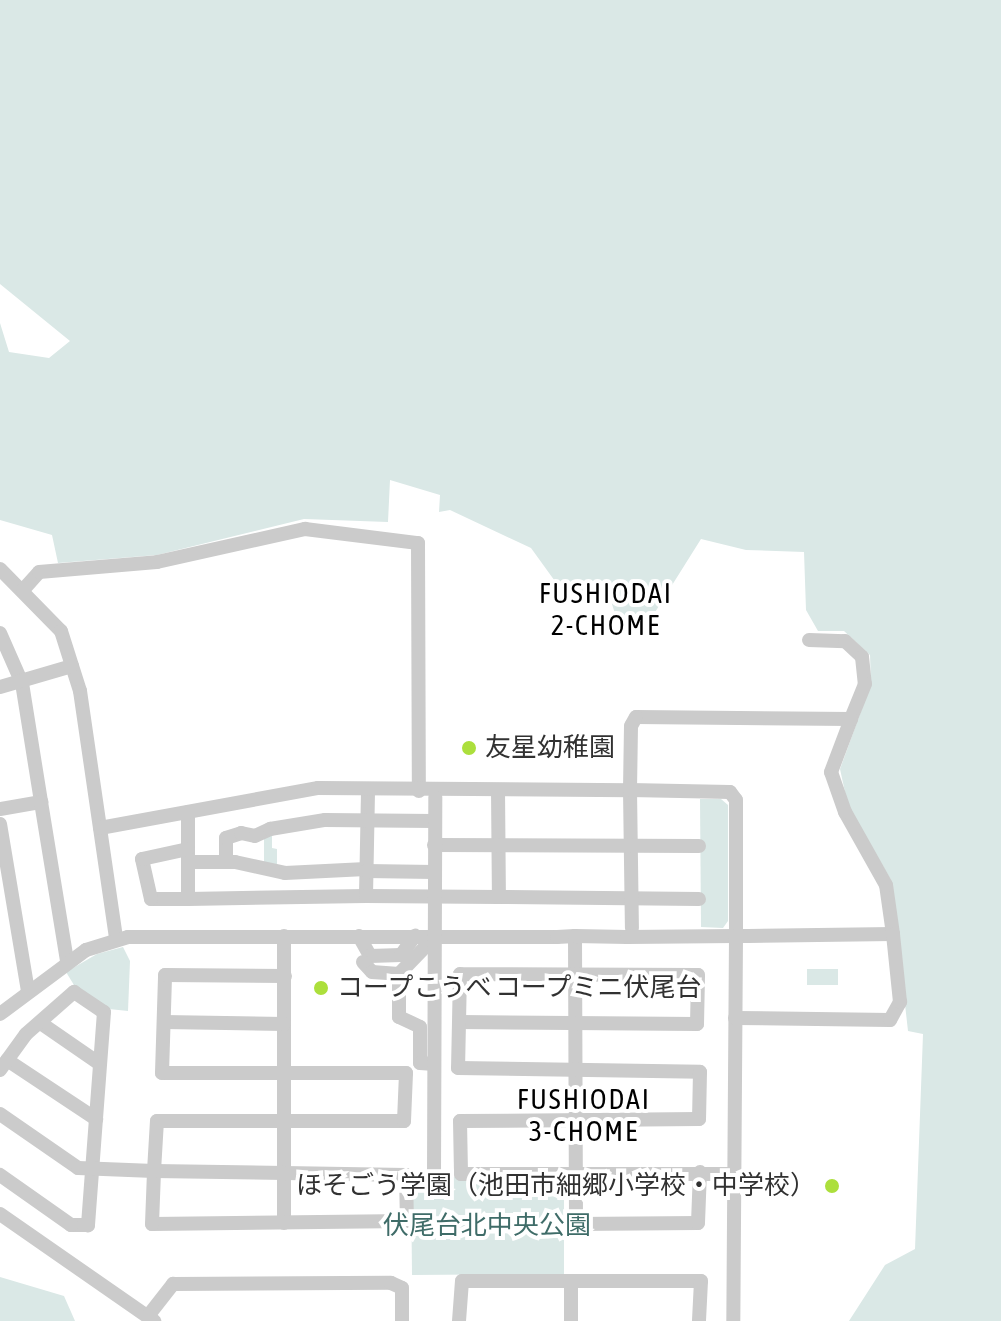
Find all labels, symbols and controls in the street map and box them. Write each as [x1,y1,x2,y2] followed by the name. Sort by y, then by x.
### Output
[539,576,673,642] district label: FUSHIODAI 2-CHOME
[485,732,615,764] place label: 友星幼稚園
[460,739,478,757] marker: 友星幼稚園
[337,972,705,1004] place label: コープこうべ コープミニ伏尾台
[312,979,330,997] marker: コープこうべ コープミニ伏尾台
[517,1082,651,1148] district label: FUSHIODAI 3-CHOME
[296,1170,816,1202] place label: ほそごう学園（池田市細郷小学校・中学校）
[823,1177,841,1195] marker: ほそごう学園（池田市細郷小学校・中学校）
[383,1210,591,1242] park label: 伏尾台北中央公園

